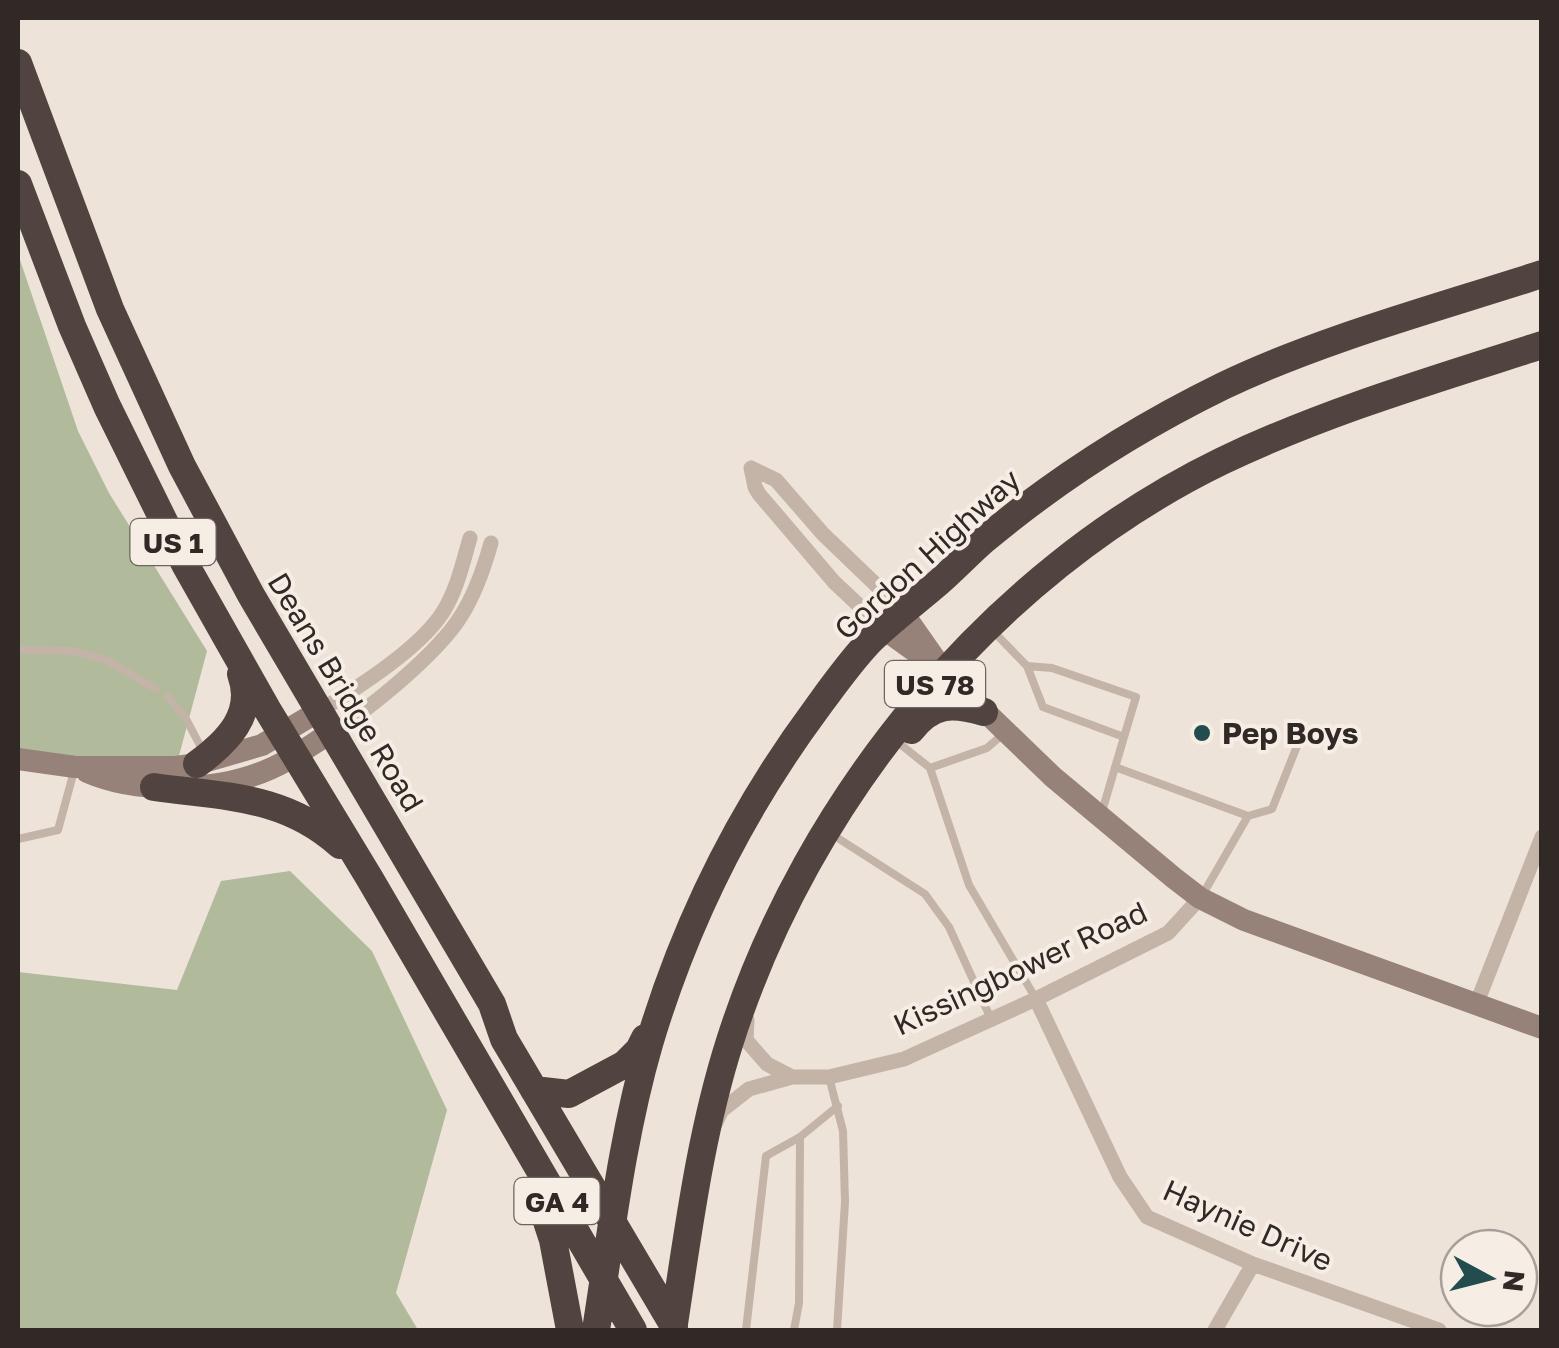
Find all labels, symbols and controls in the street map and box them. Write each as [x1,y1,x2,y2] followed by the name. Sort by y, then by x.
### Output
[827,461,1027,647] street label: Gordon Highway
[130,519,216,565] road number: US 1
[260,566,432,818] street label: Deans Bridge Road
[885,661,985,707] road number: US 78
[1222,715,1359,751] place label: Pep Boys
[1191,722,1213,744] marker: Pep Boys
[887,893,1153,1043] street label: Kissingbower Road
[1158,1172,1338,1278] street label: Haynie Drive
[514,1178,600,1224] road number: GA 4
[1439,1228,1539,1328] north arrow
[1497,1269,1532,1294] text: N

